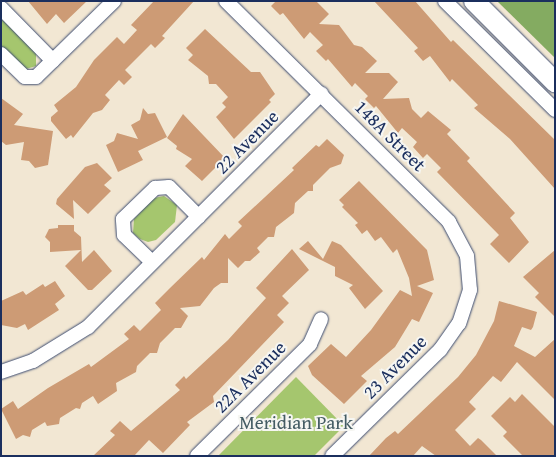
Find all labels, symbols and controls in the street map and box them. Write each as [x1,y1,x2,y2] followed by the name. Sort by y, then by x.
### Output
[350,96,430,176] street label: 148A Street
[210,105,284,179] street label: 22 Avenue
[358,330,432,404] street label: 23 Avenue
[209,336,291,418] street label: 22A Avenue
[239,412,353,434] park label: Meridian Park

